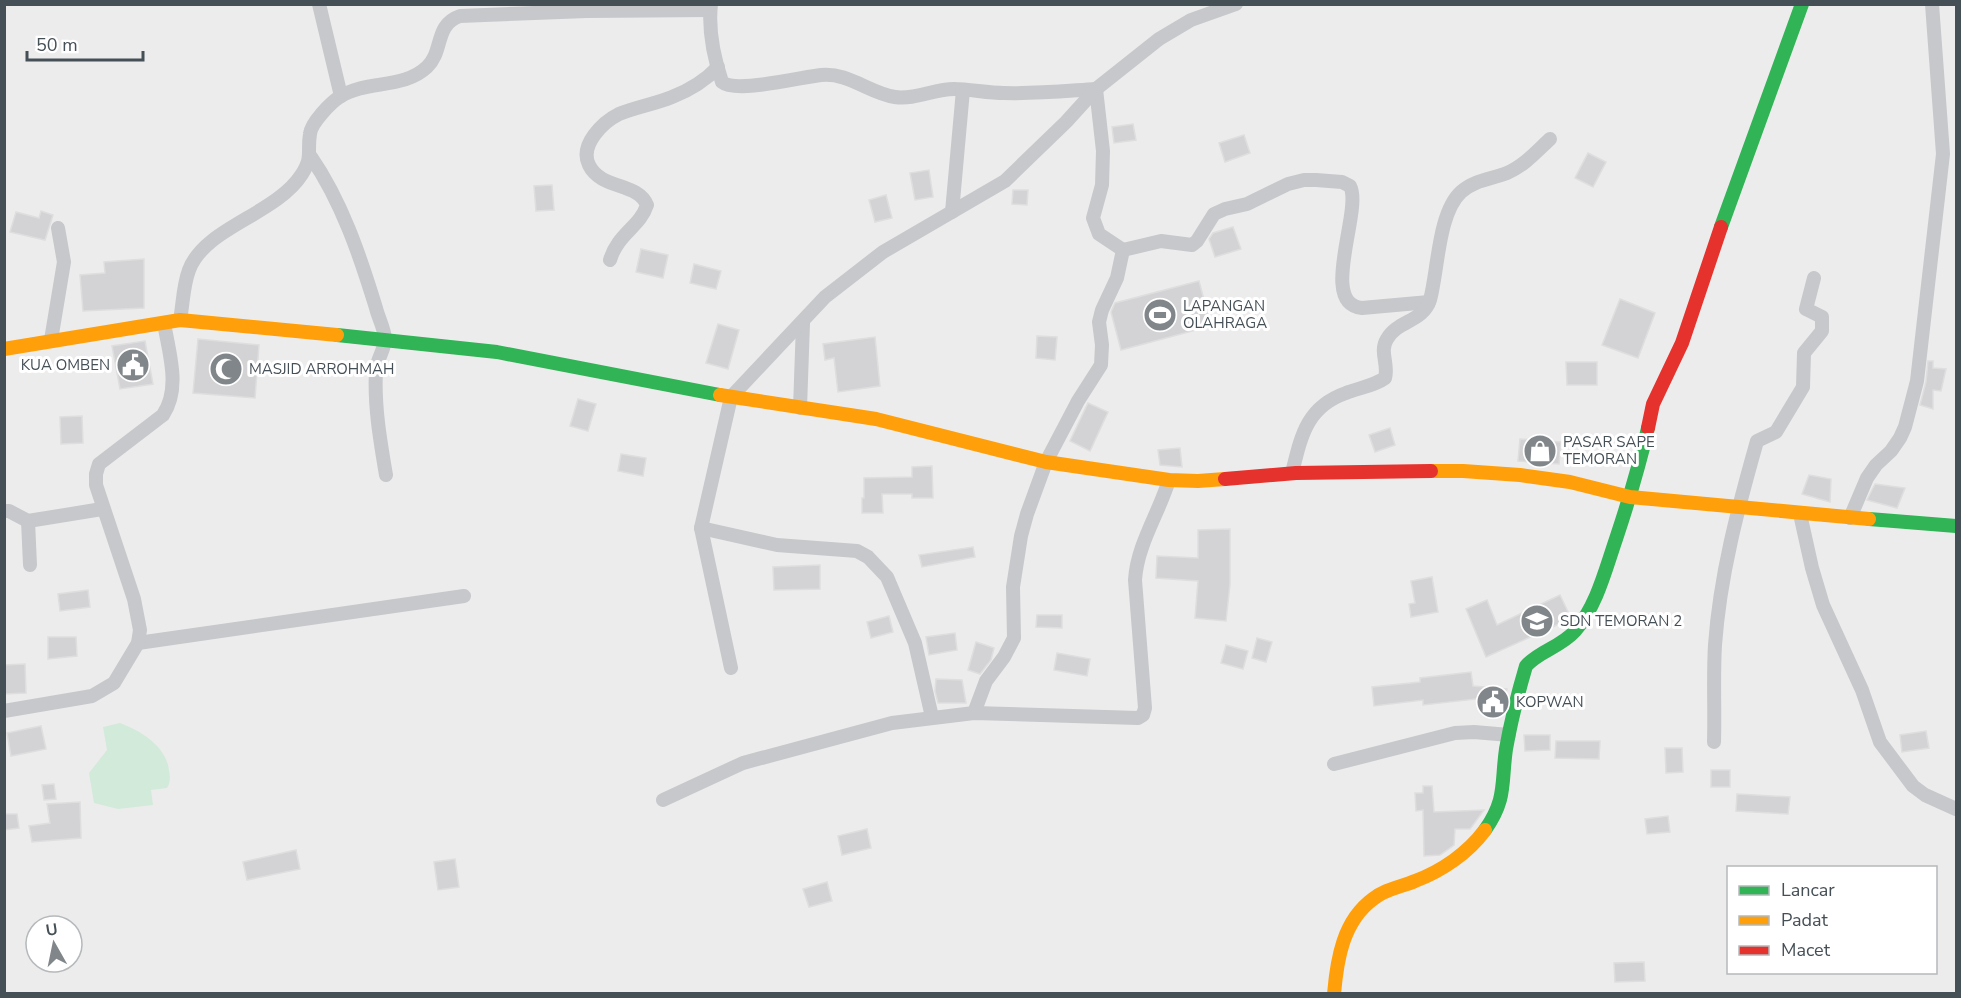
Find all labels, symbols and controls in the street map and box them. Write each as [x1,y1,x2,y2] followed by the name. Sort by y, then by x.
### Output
[27,24,142,62] scale bar
[36,33,78,57] text: 50 m
[1183,296,1267,333] place label: LAPANGAN OLAHRAGA
[1142,297,1178,333] sports icon: LAPANGAN OLAHRAGA
[115,347,151,383] public building icon: KUA OMBEN
[208,351,244,387] mosque icon: MASJID ARROHMAH
[21,355,110,375] place label: KUA OMBEN
[249,359,394,379] place label: MASJID ARROHMAH
[1563,432,1655,469] place label: PASAR SAPE TEMORAN
[1522,433,1558,469] shop icon: PASAR SAPE TEMORAN
[1519,603,1555,639] school or university icon: SDN TEMORAN 2
[1560,611,1682,631] place label: SDN TEMORAN 2
[1475,684,1511,720] public building icon: KOPWAN
[1516,692,1584,712] place label: KOPWAN
[1727,866,1937,974] legend
[1781,878,1835,902] text: Lancar
[1781,908,1829,932] text: Padat
[24,914,84,974] north arrow
[44,918,59,942] text: U
[1781,938,1831,962] text: Macet

